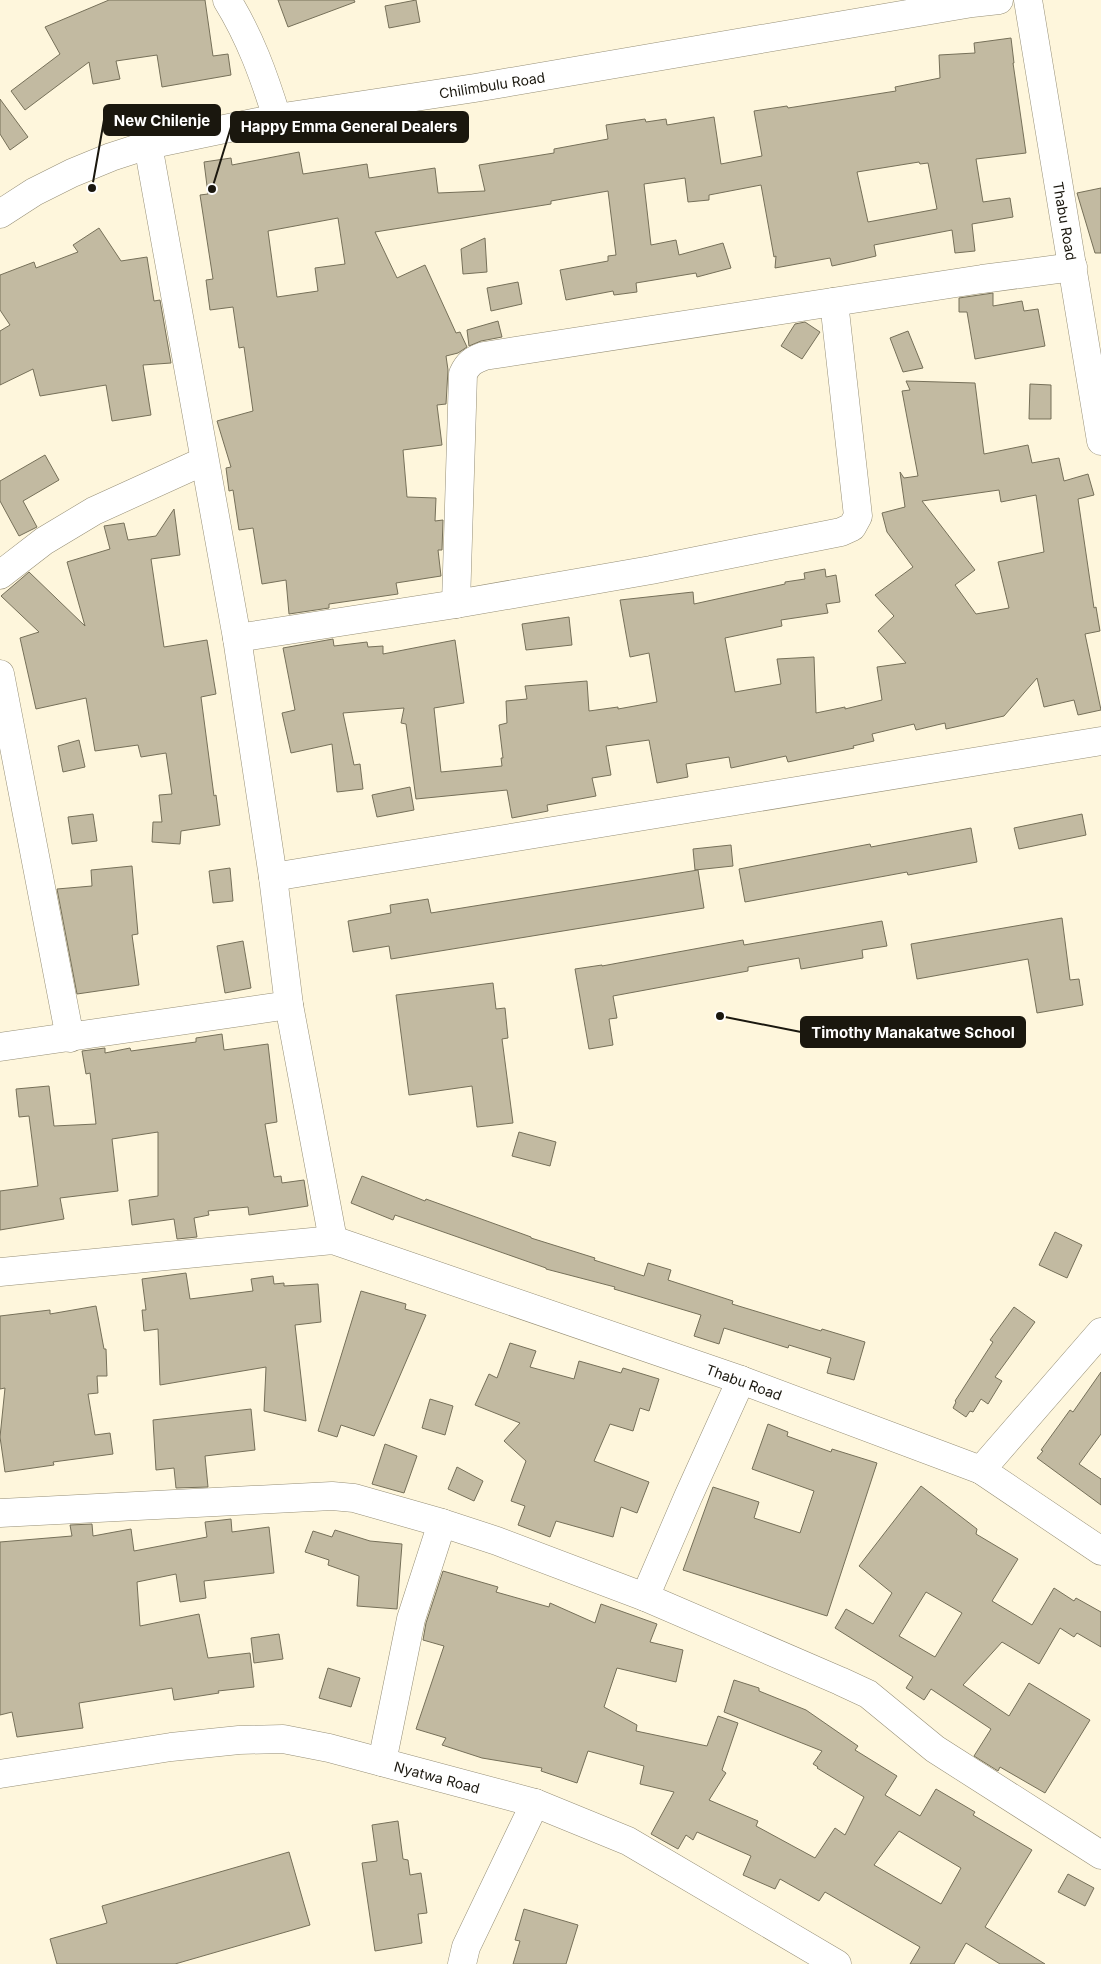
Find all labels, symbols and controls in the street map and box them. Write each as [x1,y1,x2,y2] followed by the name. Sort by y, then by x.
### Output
[438,68,546,102] street label: Chilimbulu Road
[104,105,220,135] callout: New Chilenje
[114,111,210,130] text: New Chilenje
[231,112,468,142] callout: Happy Emma General Dealers
[241,117,457,136] text: Happy Emma General Dealers
[1050,180,1080,262] street label: Thabu Road
[801,1017,1025,1047] callout: Timothy Manakatwe School
[811,1023,1015,1042] text: Timothy Manakatwe School
[704,1360,784,1404] street label: Thabu Road
[392,1757,482,1797] street label: Nyatwa Road

